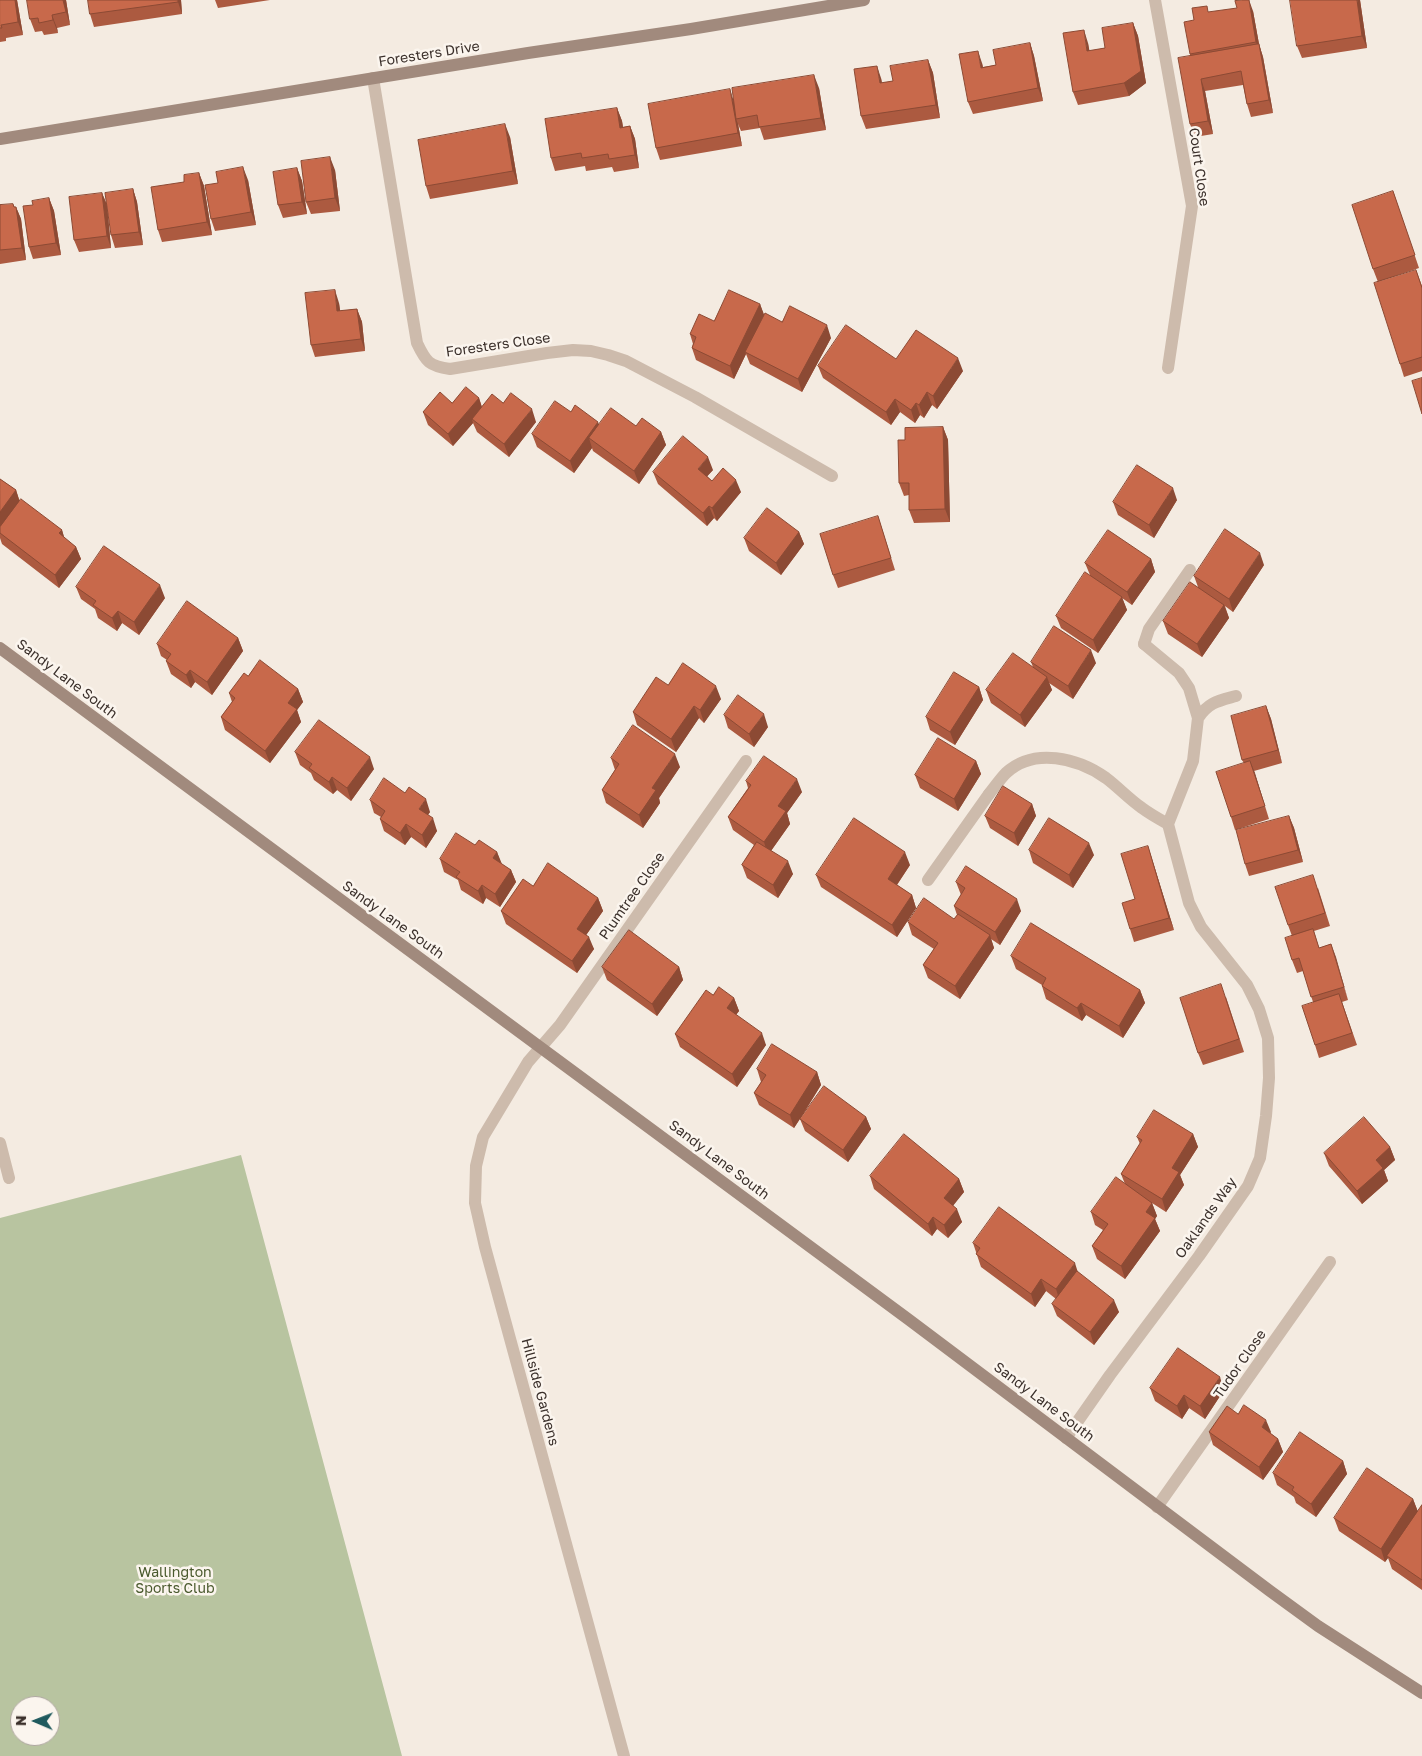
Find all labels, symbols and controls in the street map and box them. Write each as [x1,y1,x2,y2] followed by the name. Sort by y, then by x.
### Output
[377,38,481,70] street label: Foresters Drive
[1185,127,1213,207] street label: Court Close
[445,329,551,361] street label: Foresters Close
[13,636,121,722] street label: Sandy Lane South
[596,849,668,943] street label: Plumtree Close
[339,877,447,963] street label: Sandy Lane South
[665,1117,773,1203] street label: Sandy Lane South
[1172,1174,1240,1262] street label: Oaklands Way
[1210,1327,1270,1401] street label: Tudor Close
[518,1336,562,1448] street label: Hillside Gardens
[990,1359,1098,1445] street label: Sandy Lane South
[135,1565,215,1598] park label: Wallington Sports Club
[10,1696,60,1746] north arrow
[12,1715,29,1726] text: N

